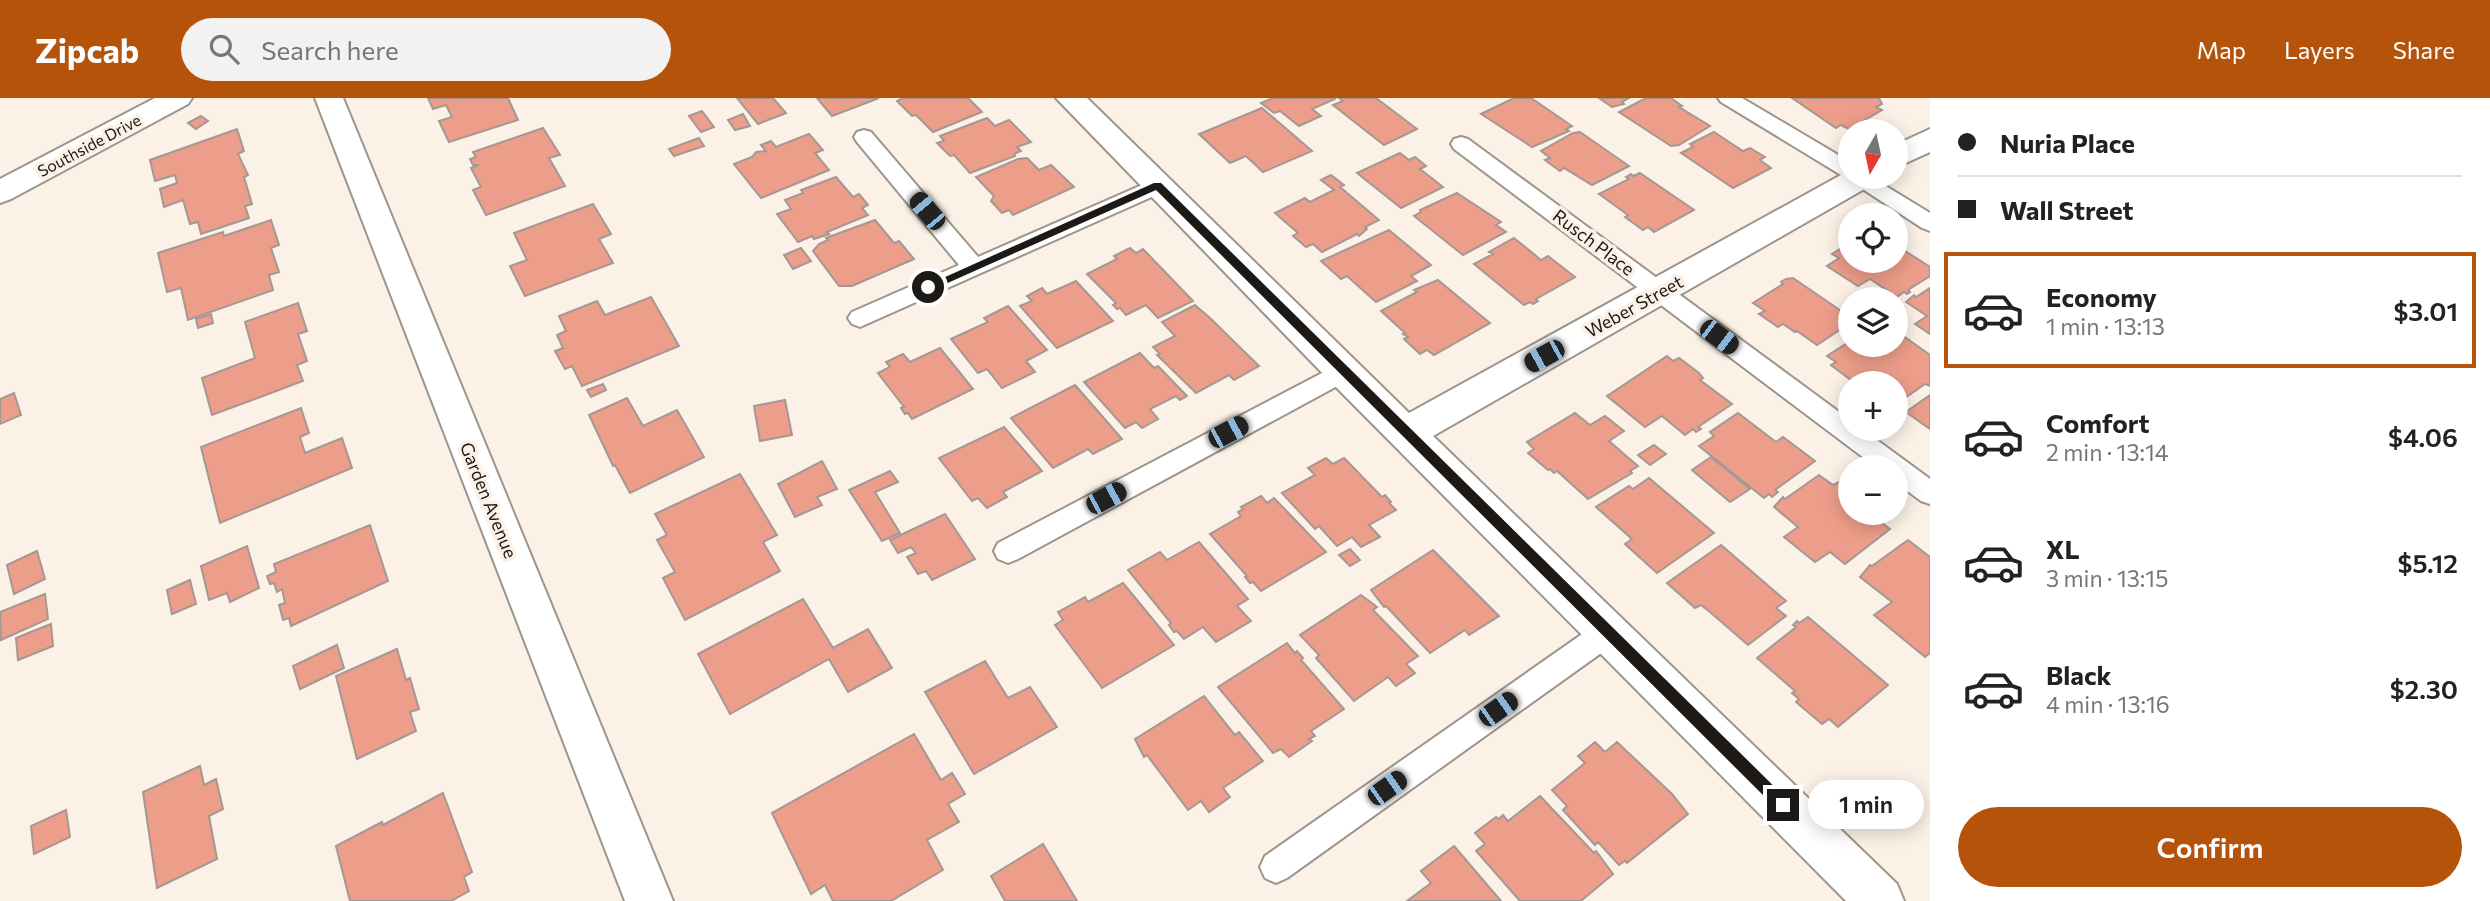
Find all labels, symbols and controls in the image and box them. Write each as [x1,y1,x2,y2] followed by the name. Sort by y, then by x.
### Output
[181,18,671,81] search box
[35,29,139,70] text: Zipcab
[205,30,243,68] icon: search
[261,34,399,65] text: Search here
[2197,35,2246,64] text: Map
[2284,35,2355,64] text: Layers
[2393,35,2455,64] text: Share
[34,110,144,180] street label: Southside Drive
[1838,119,1908,189] north arrow
[1838,119,1908,525] map controls
[2000,127,2135,158] text: Nuria Place
[906,188,949,234] car
[2000,194,2134,225] text: Wall Street
[1838,203,1908,273] button: locate
[1549,204,1639,280] street label: Rusch Place
[1581,270,1687,342] street label: Weber Street
[912,271,944,303] route start
[1962,279,2025,342] icon: car
[2046,281,2157,312] text: Economy
[1838,287,1908,357] button: layers
[2394,295,2458,326] text: $3.01
[2046,312,2165,340] text: 1 min · 13:13
[1696,316,1743,358] car
[1521,337,1568,375] car
[1838,371,1908,441] button: +
[1962,405,2025,468] icon: car
[2046,407,2149,438] text: Comfort
[1205,413,1252,451] car
[2388,421,2458,452] text: $4.06
[2046,438,2169,466] text: 2 min · 13:14
[456,439,522,561] street label: Garden Avenue
[1838,455,1908,525] button: −
[1083,479,1130,517] car
[1962,531,2025,594] icon: car
[2046,533,2080,564] text: XL
[2398,547,2458,578] text: $5.12
[2046,564,2168,592] text: 3 min · 13:15
[1962,657,2025,720] icon: car
[2046,659,2112,690] text: Black
[2390,673,2458,704] text: $2.30
[1475,688,1522,730] car
[2046,690,2170,718] text: 4 min · 13:16
[1364,767,1411,809] car
[1808,780,1923,830] callout: 1 min
[1767,789,1799,821] route end
[1839,790,1893,818] text: 1 min
[1958,807,2462,887] button: Confirm

